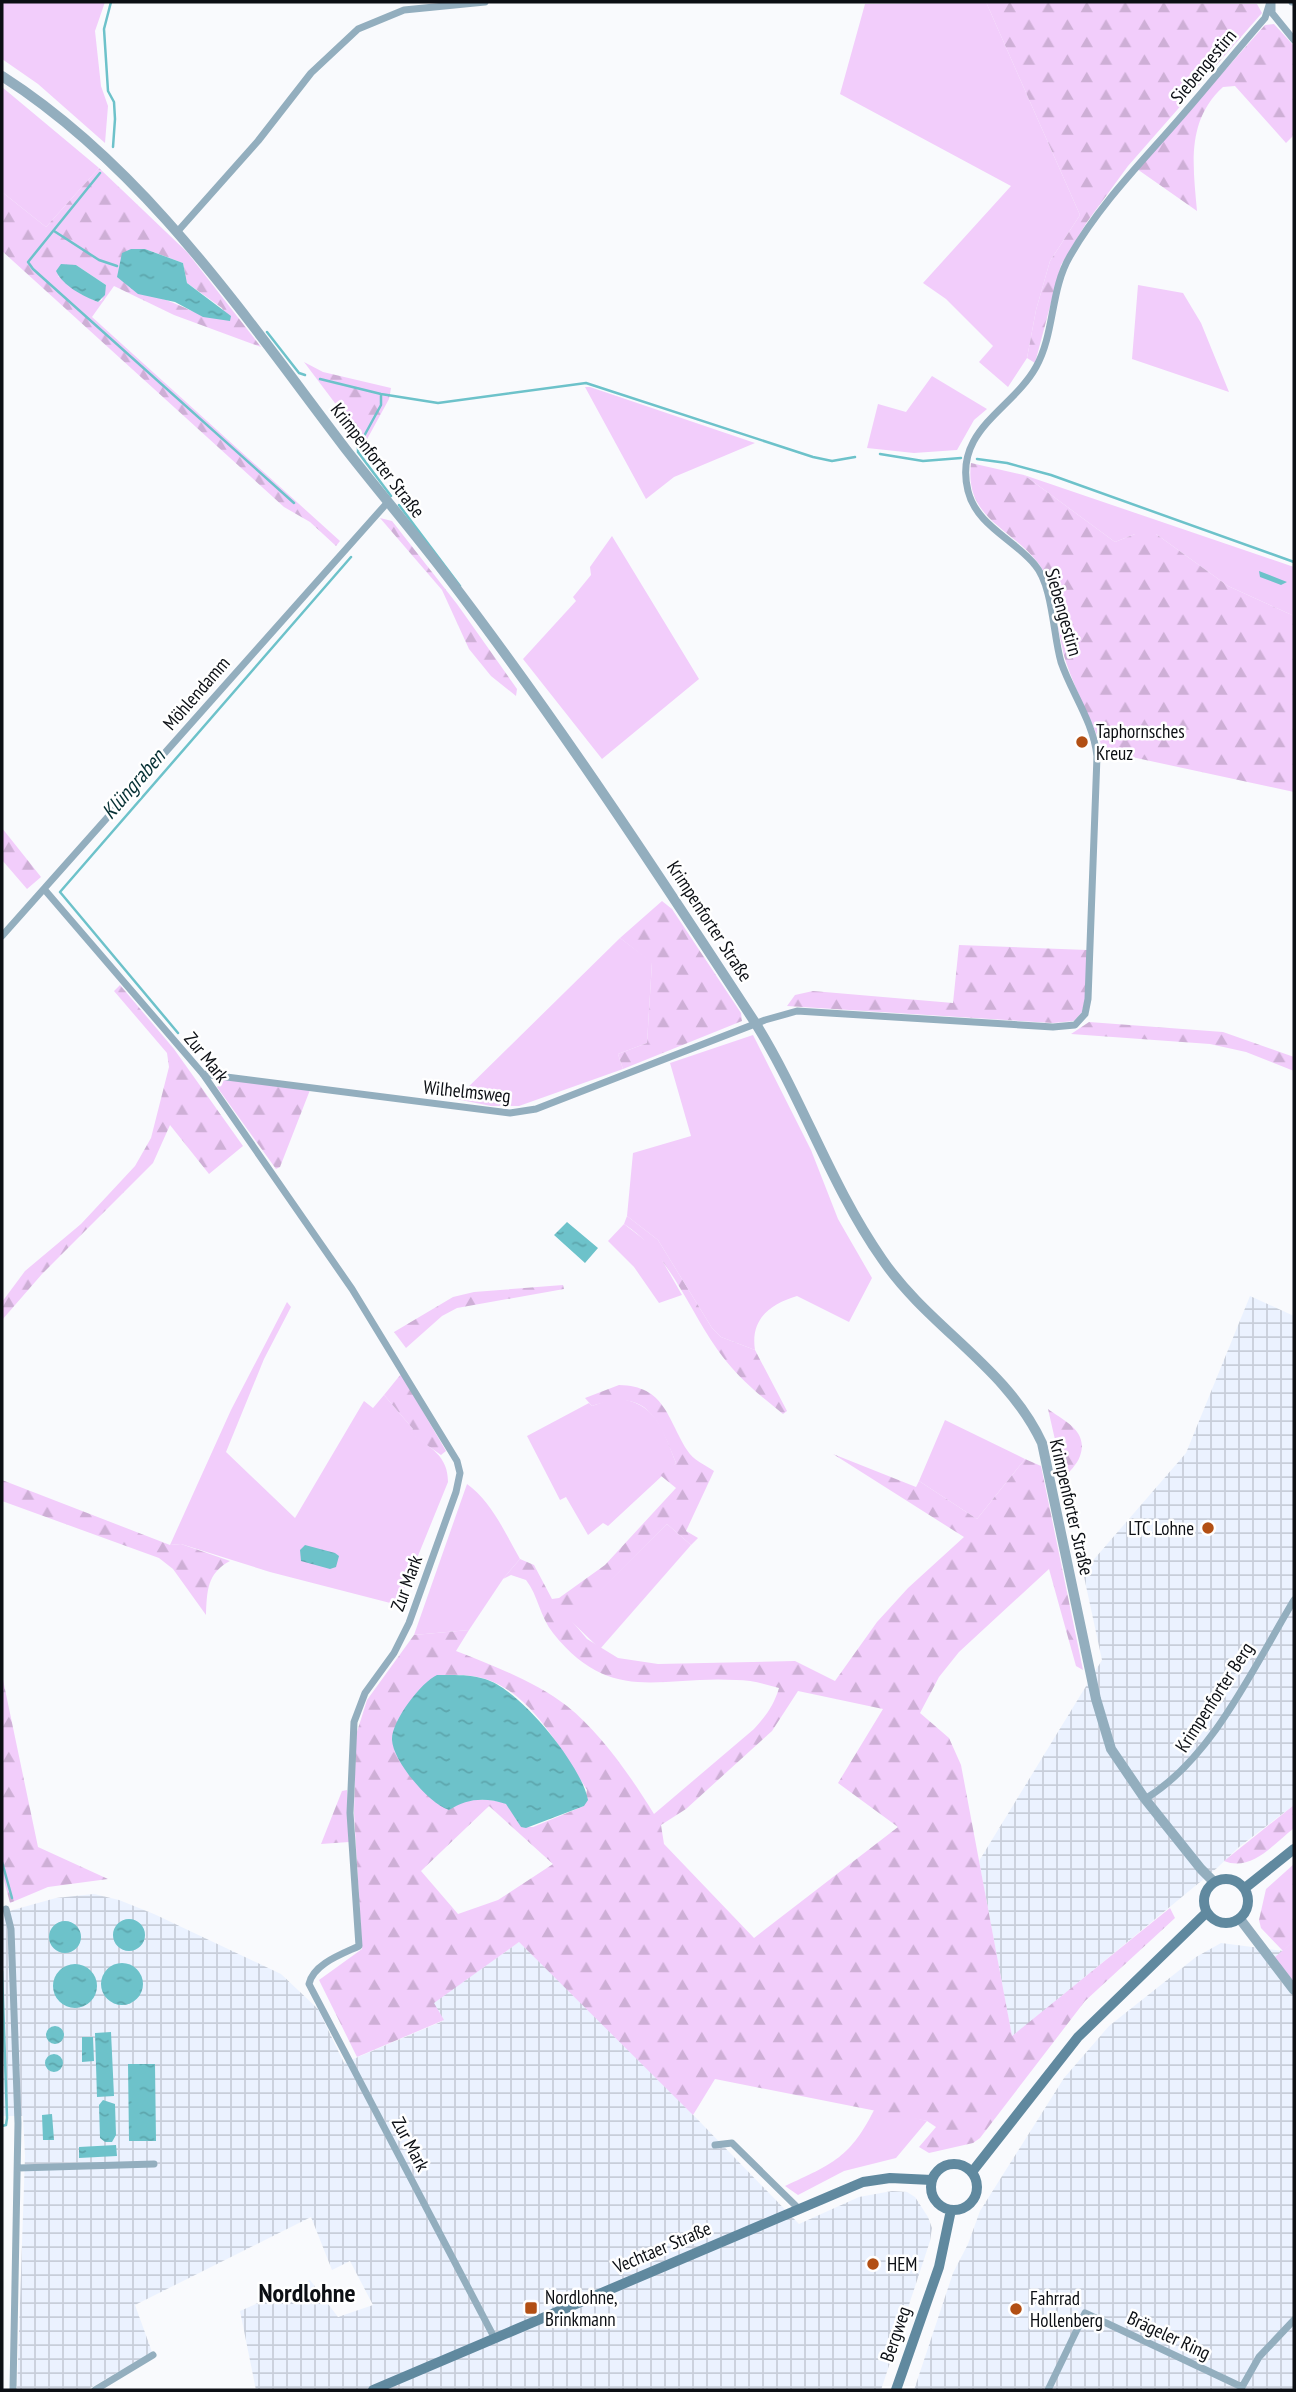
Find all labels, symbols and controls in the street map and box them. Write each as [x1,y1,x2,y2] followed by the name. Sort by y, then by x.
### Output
[1165,24,1241,108] street label: Siebengestirn
[326,398,430,522] street label: Krimpenforter Straße
[1040,565,1088,659] street label: Siebengestirn
[157,651,235,735] street label: Möhlendamm
[1096,719,1185,765] place label: Taphornsches Kreuz
[1074,734,1090,750] marker: Taphornsches Kreuz
[95,742,172,824] water label: Klüngraben
[662,856,758,986] street label: Krimpenforter Straße
[179,1027,235,1087] street label: Zur Mark
[422,1074,512,1108] street label: Wilhelmsweg
[1045,1436,1099,1578] street label: Krimpenforter Straße
[1128,1516,1194,1540] place label: LTC Lohne
[1200,1520,1216,1536] marker: LTC Lohne
[385,1551,427,1614] street label: Zur Mark
[1170,1638,1258,1756] street label: Krimpenforter Berg
[387,2113,435,2176] street label: Zur Mark
[609,2216,715,2279] street label: Vechtaer Straße
[887,2252,917,2276] place label: HEM
[865,2256,881,2272] marker: HEM
[258,2276,356,2309] district label: Nordlohne
[545,2285,618,2331] place label: Nordlohne, Brinkmann
[1030,2286,1103,2332] place label: Fahrrad Hollenberg
[523,2300,539,2316] marker: Nordlohne, Brinkmann
[1008,2301,1024,2317] marker: Fahrrad Hollenberg
[874,2303,916,2365] street label: Bergweg
[1124,2305,1214,2365] street label: Brägeler Ring

